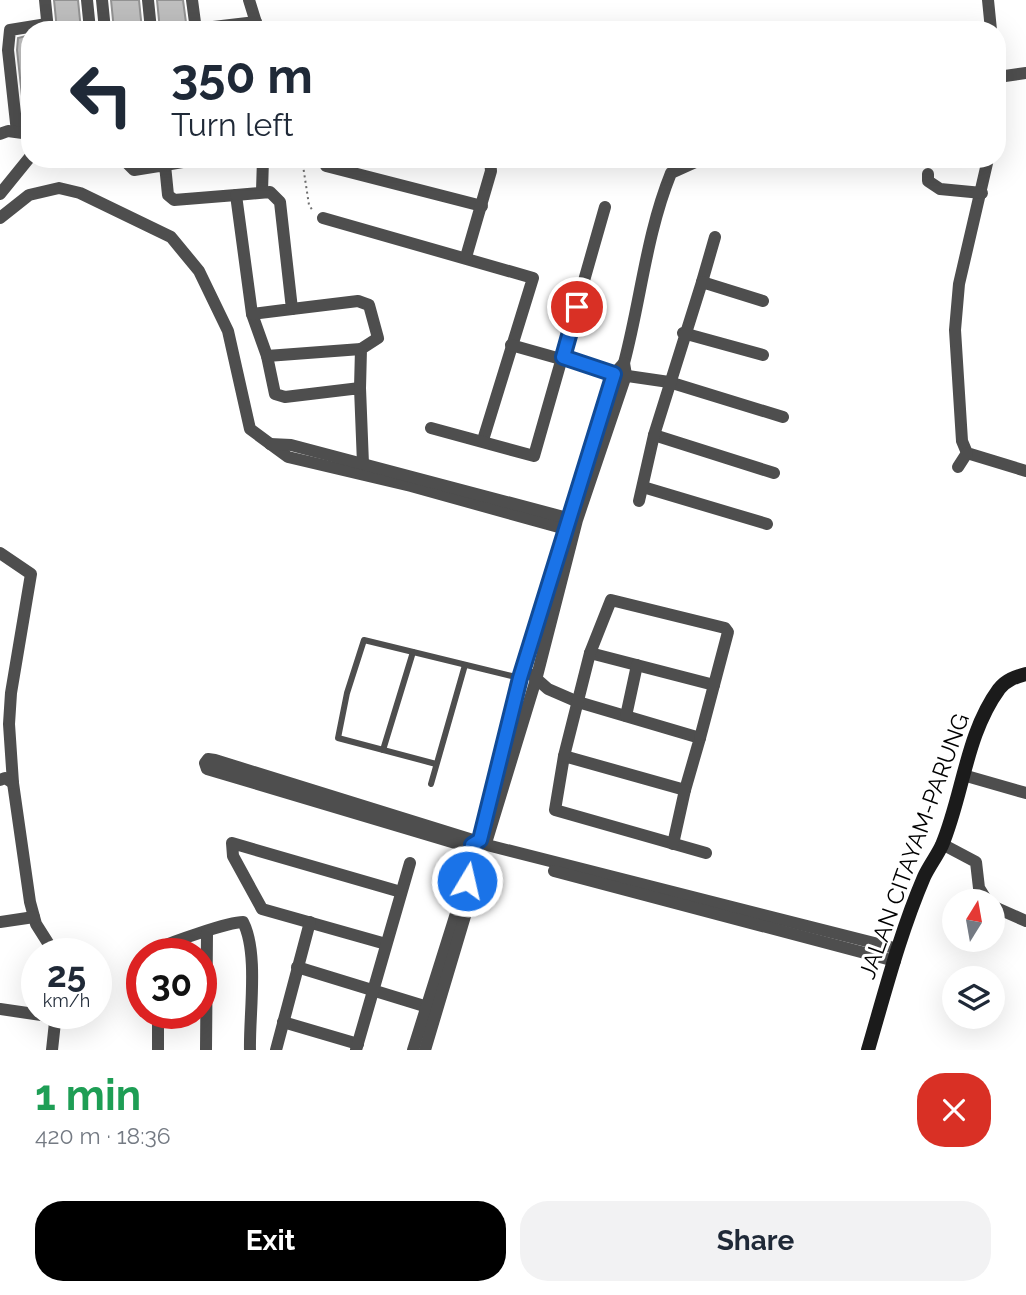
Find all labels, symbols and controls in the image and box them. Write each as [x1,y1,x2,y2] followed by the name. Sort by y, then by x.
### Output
[171,47,313,104] text: 350 m
[56,49,147,140] icon: left
[171,106,293,143] text: Turn left
[547,277,607,337] pin
[558,288,596,326] icon: arrive
[853,709,974,982] street label: JALAN CITAYAM-PARUNG
[430,844,504,918] position arrow
[942,889,1004,952] north arrow
[942,889,1005,1029] map controls
[126,938,217,1029] speed limit sign: 30
[47,954,86,995] text: 25
[942,966,1005,1029] button: layers
[43,990,90,1011] text: km/h
[35,1071,141,1120] text: 1 min
[917,1073,991,1147] button: close
[35,1122,171,1149] text: 420 m · 18:36
[35,1201,506,1281] button: Exit
[520,1201,991,1281] button: Share

